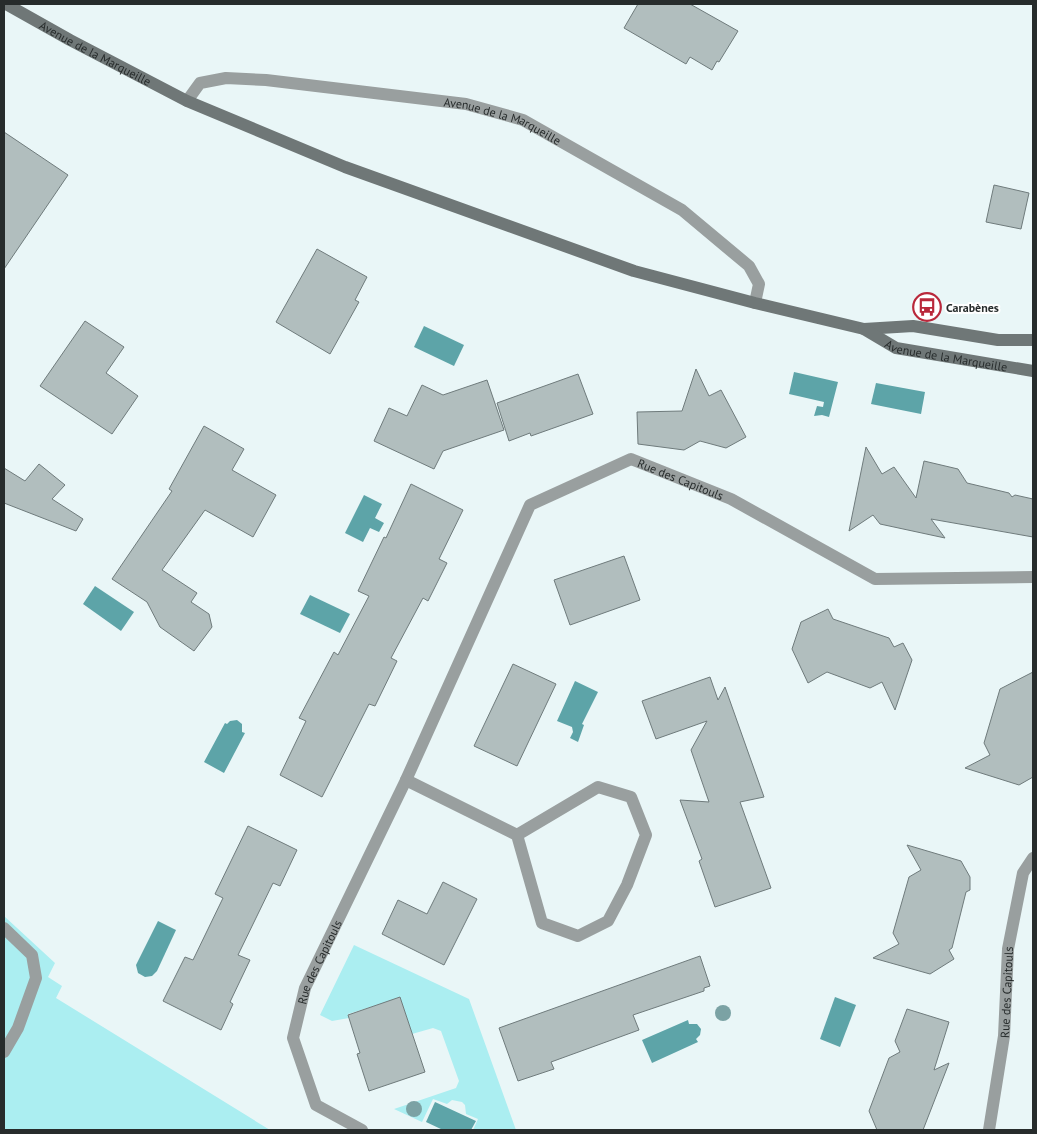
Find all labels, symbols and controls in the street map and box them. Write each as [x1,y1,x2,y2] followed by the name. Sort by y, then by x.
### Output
[37,17,154,89] street label: Avenue de la Marqueille
[443,94,564,148] street label: Avenue de la Marqueille
[912,292,942,322] bus stop icon: Carabènes
[946,300,999,315] place label: Carabènes
[882,336,1009,374] street label: Avenue de la Marqueille
[635,455,726,503] street label: Rue des Capitouls
[294,917,345,1006] street label: Rue des Capitouls
[996,946,1016,1038] street label: Rue des Capitouls

